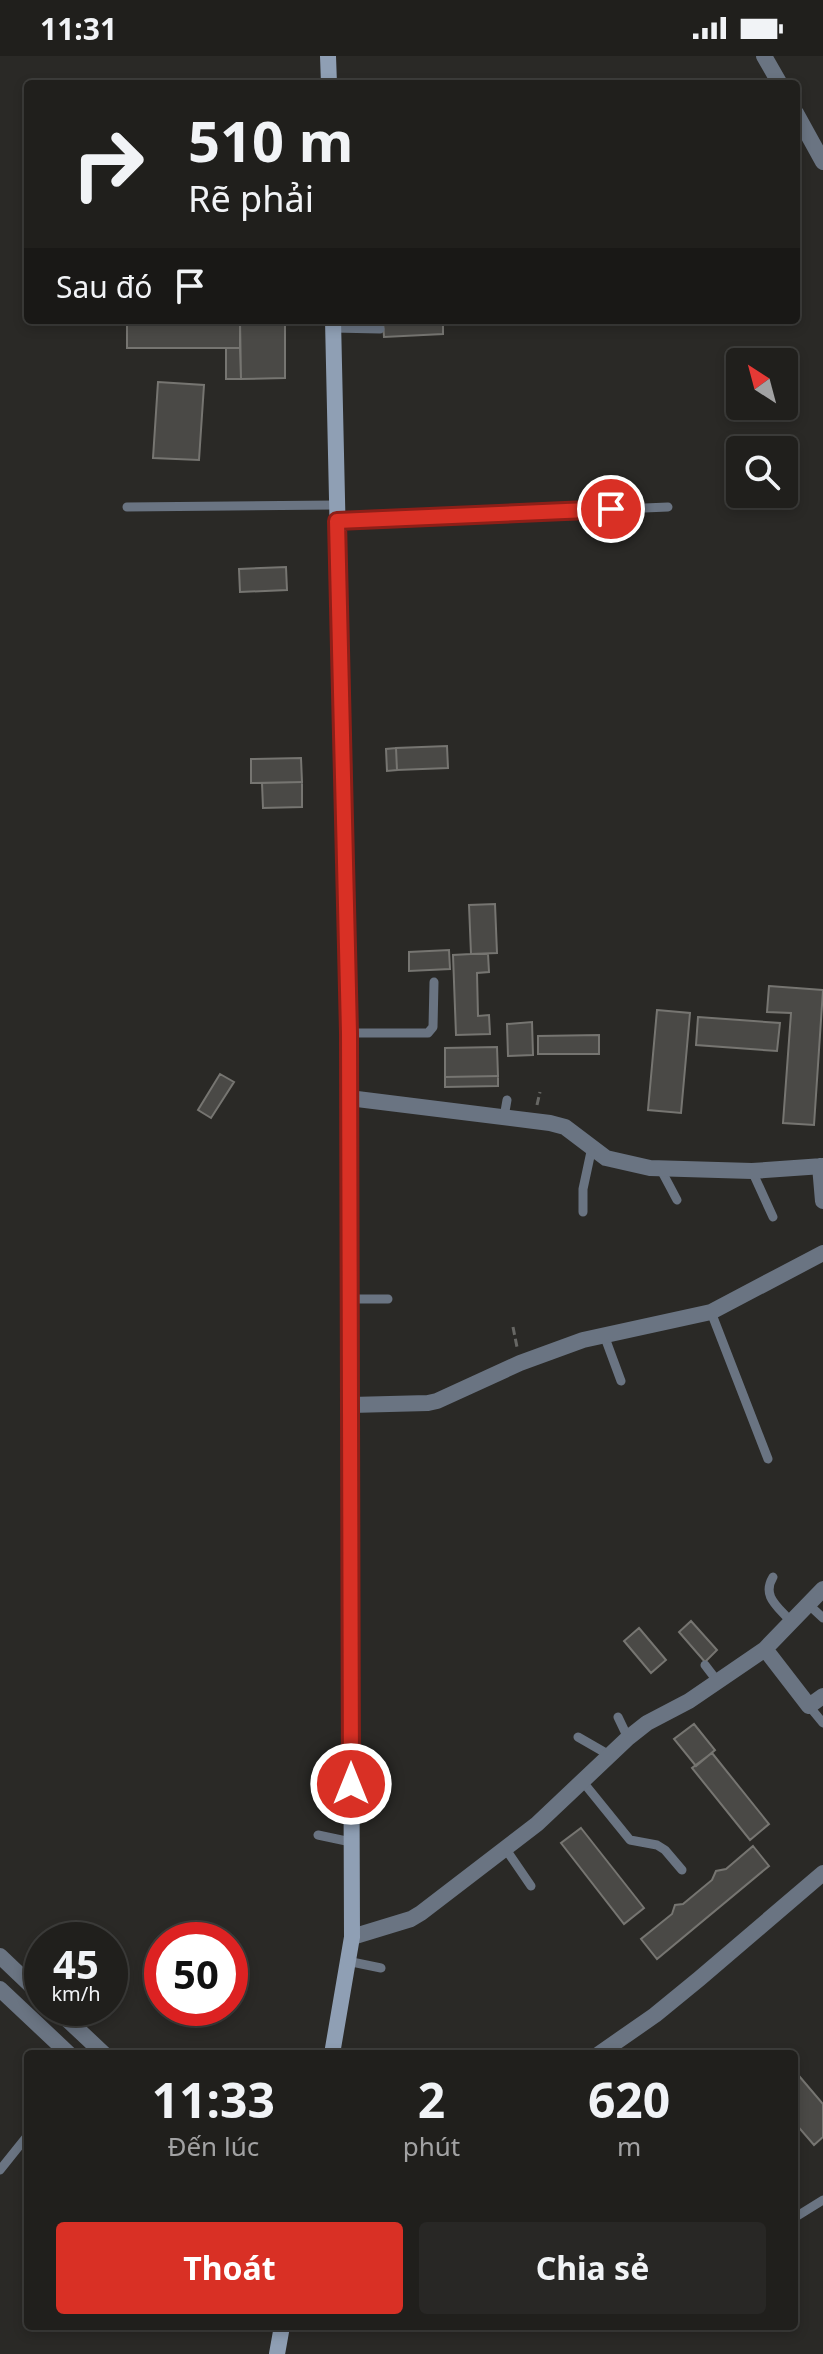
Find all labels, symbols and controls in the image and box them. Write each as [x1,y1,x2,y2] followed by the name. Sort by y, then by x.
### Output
[40,8,117,49] text: 11:31
[188,102,353,178] text: 510 m
[56,112,160,216] icon: right
[188,174,314,223] text: Rẽ phải
[168,264,212,308] icon: arrive
[56,266,152,307] text: Sau đó
[726,348,798,420] north arrow
[726,348,798,508] map controls
[726,436,798,508] button: search
[577,475,645,543] pin
[589,487,633,531] icon: arrive
[309,1742,393,1826] position arrow
[144,1922,248,2026] speed limit sign: 50
[53,1936,99,1991] text: 45
[51,1980,101,2007] text: km/h
[152,2067,275,2132] text: 11:33
[418,2067,445,2132] text: 2
[588,2067,670,2132] text: 620
[167,2128,259,2164] text: Đến lúc
[403,2128,460,2164] text: phút
[617,2128,641,2164] text: m
[56,2222,403,2314] button: Thoát
[419,2222,766,2314] button: Chia sẻ

